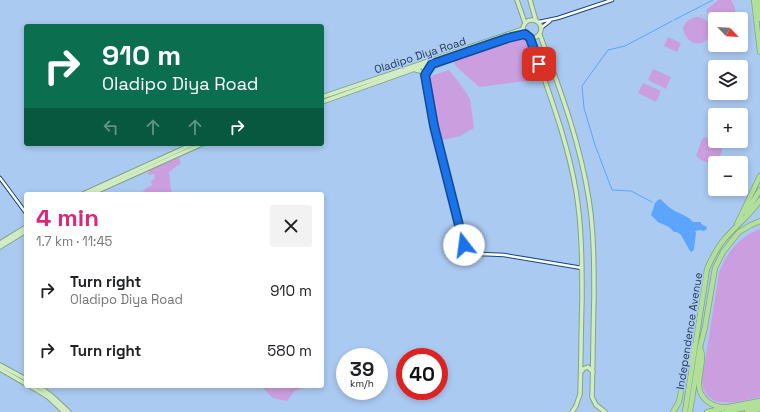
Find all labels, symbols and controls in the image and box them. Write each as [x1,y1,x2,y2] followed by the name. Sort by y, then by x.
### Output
[708,12,748,52] north arrow
[708,12,748,196] map controls
[372,34,468,76] street label: Oladipo Diya Road
[102,37,181,73] text: 910 m
[36,40,88,92] icon: right
[522,47,556,81] pin
[528,53,550,75] icon: arrive
[708,60,748,100] button: layers
[102,72,258,95] text: Oladipo Diya Road
[708,108,748,148] button: +
[100,116,122,138] icon: left
[142,116,164,138] icon: ahead
[184,116,206,138] icon: ahead
[226,116,248,138] icon: right
[708,156,748,196] button: −
[36,202,99,233] text: 4 min
[270,205,312,247] button: close
[443,224,485,266] position arrow
[36,233,112,250] text: 1.7 km · 11:45
[673,271,705,391] street label: Independence Avenue
[70,272,141,291] text: Turn right
[36,279,58,301] icon: right
[270,281,312,300] text: 910 m
[70,291,183,308] text: Oladipo Diya Road
[36,339,58,361] icon: right
[70,341,141,360] text: Turn right
[267,341,312,360] text: 580 m
[396,348,448,400] speed limit sign: 40
[350,356,374,382] text: 39
[350,377,374,390] text: km/h

